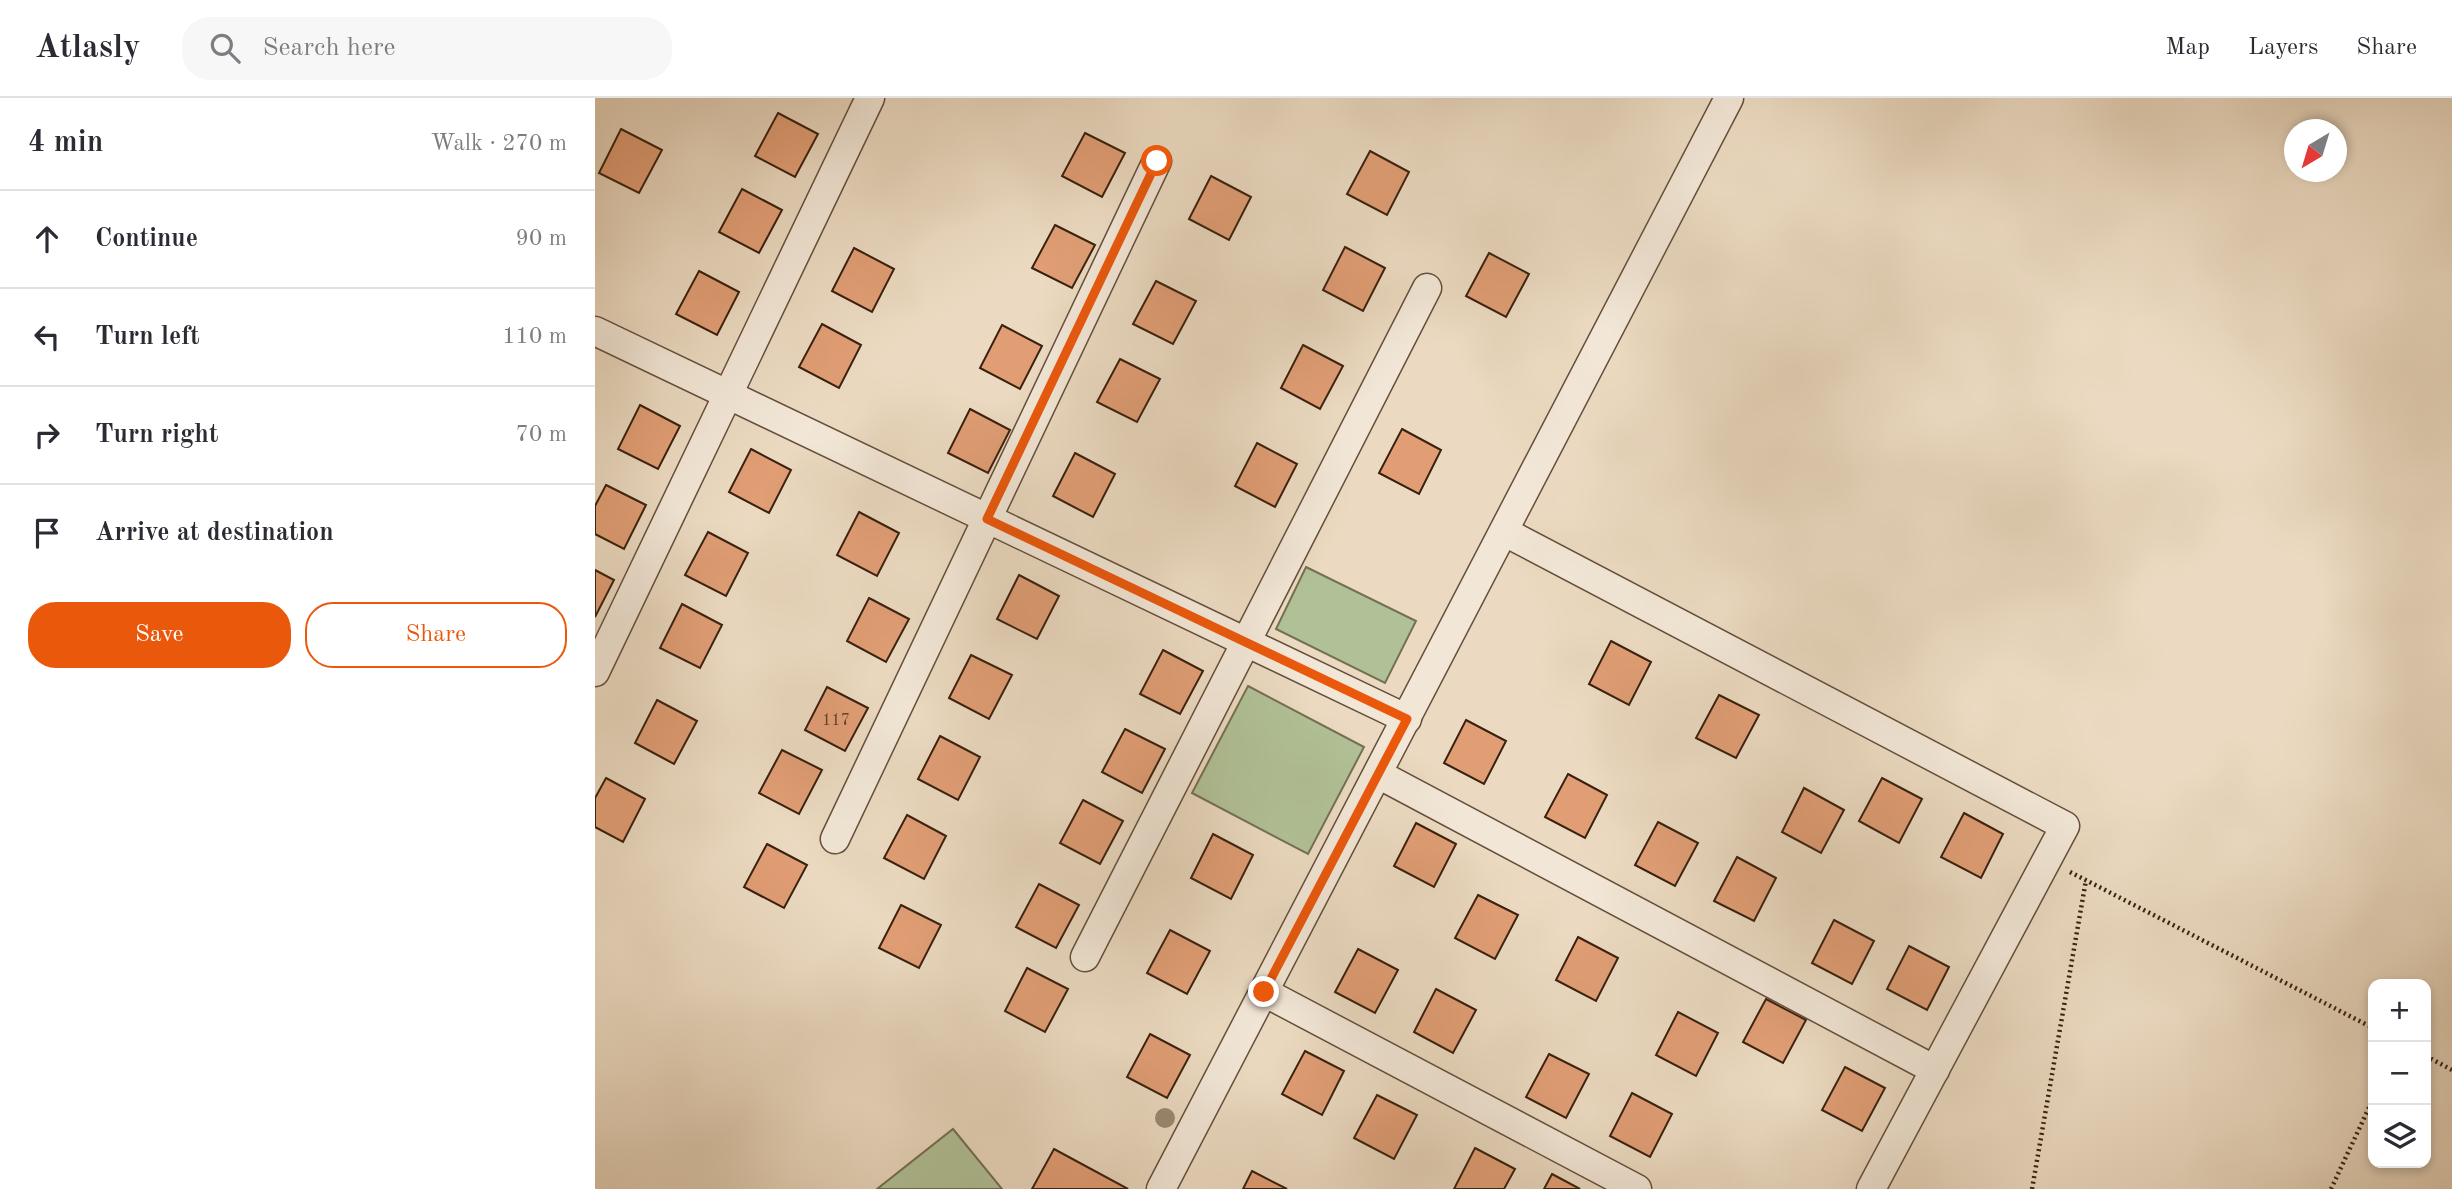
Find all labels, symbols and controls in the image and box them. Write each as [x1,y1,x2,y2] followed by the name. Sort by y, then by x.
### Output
[182,17,672,80] search box
[206,29,244,67] icon: search
[35,32,140,65] text: Atlasly
[262,35,396,61] text: Search here
[2166,36,2210,60] text: Map
[2248,36,2318,60] text: Layers
[2356,36,2417,60] text: Share
[2284,119,2347,182] north arrow
[28,128,103,158] text: 4 min
[431,132,567,155] text: Walk · 270 m
[1141,145,1172,176] route start
[28,220,66,258] icon: ahead
[95,226,198,252] text: Continue
[516,227,567,250] text: 90 m
[28,318,66,356] icon: left
[95,324,200,350] text: Turn left
[502,325,567,348] text: 110 m
[28,416,66,454] icon: right
[95,422,218,448] text: Turn right
[516,423,567,446] text: 70 m
[28,514,66,552] icon: arrive
[95,520,334,546] text: Arrive at destination
[28,602,291,668] button: Save
[305,602,567,668] button: Share
[822,713,850,729] house number: 117
[1248,976,1279,1007] route end
[2368,979,2431,1168] map controls
[2368,979,2431,1042] button: +
[2368,1042,2431,1105] button: −
[2368,1105,2431,1168] button: layers

